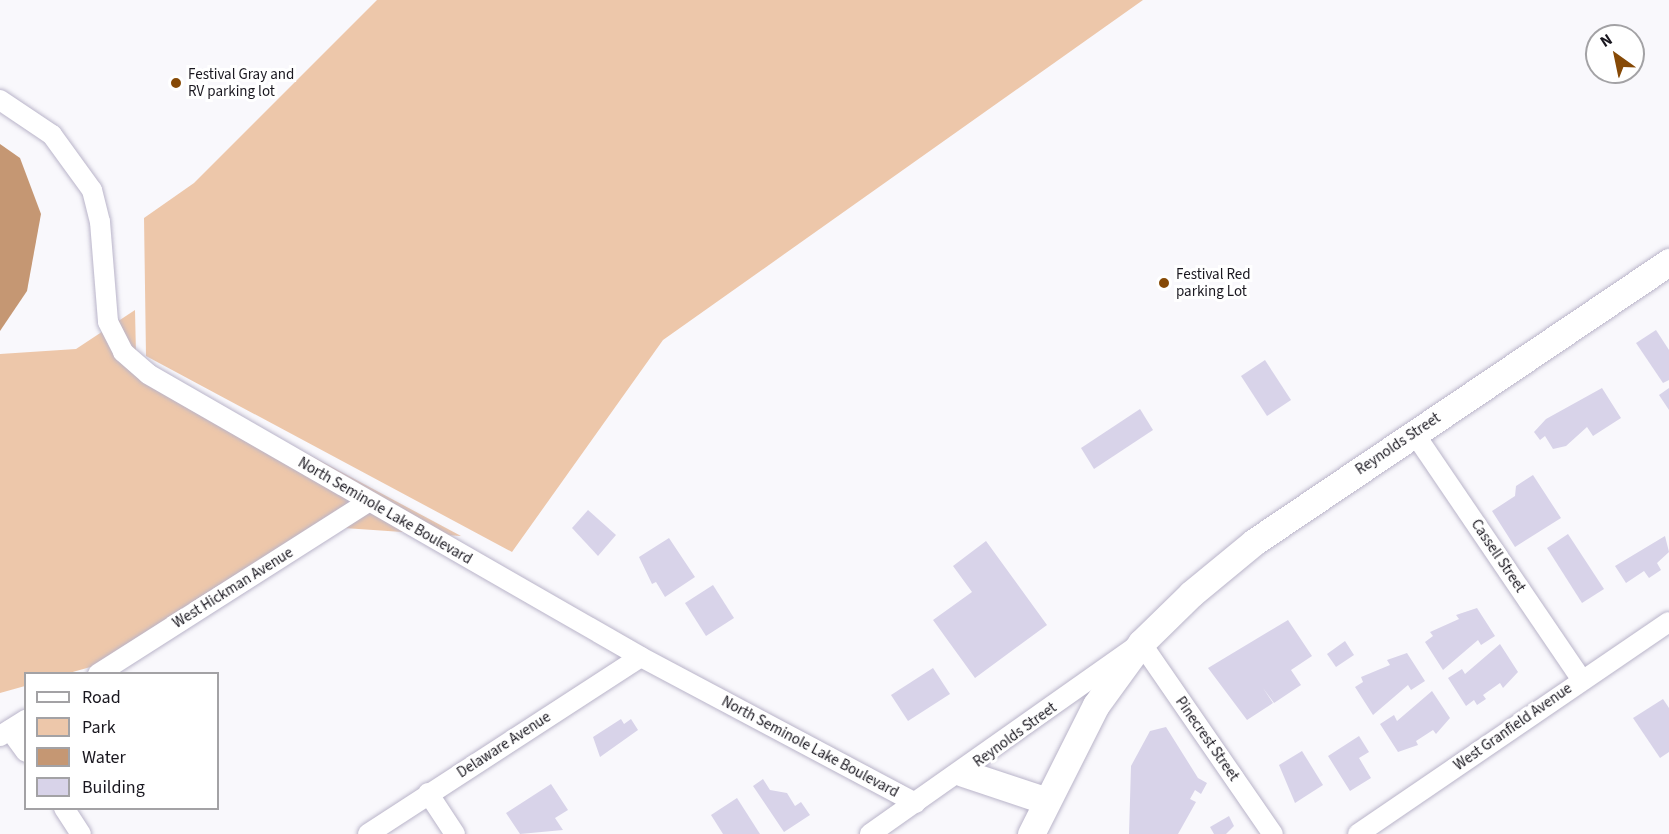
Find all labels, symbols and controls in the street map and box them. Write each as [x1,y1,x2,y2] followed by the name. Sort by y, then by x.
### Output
[1585,24,1645,84] north arrow
[1596,28,1617,53] text: N
[188,65,294,100] place label: Festival Gray and RV parking lot
[169,76,183,90] marker: Festival Gray and RV parking lot
[1176,265,1251,300] place label: Festival Red parking Lot
[1157,276,1171,290] marker: Festival Red parking Lot
[1352,409,1444,479] street label: Reynolds Street
[295,454,475,568] street label: North Seminole Lake Boulevard
[1467,516,1529,596] street label: Cassell Street
[170,544,296,632] street label: West Hickman Avenue
[24,672,219,810] legend
[1450,679,1576,775] street label: West Granfield Avenue
[82,685,121,710] text: Road
[718,693,902,801] street label: North Seminole Lake Boulevard
[1171,693,1243,785] street label: Pinecrest Street
[970,699,1060,771] street label: Reynolds Street
[454,708,554,782] street label: Delaware Avenue
[82,715,116,740] text: Park
[82,745,126,770] text: Water
[82,775,145,800] text: Building

